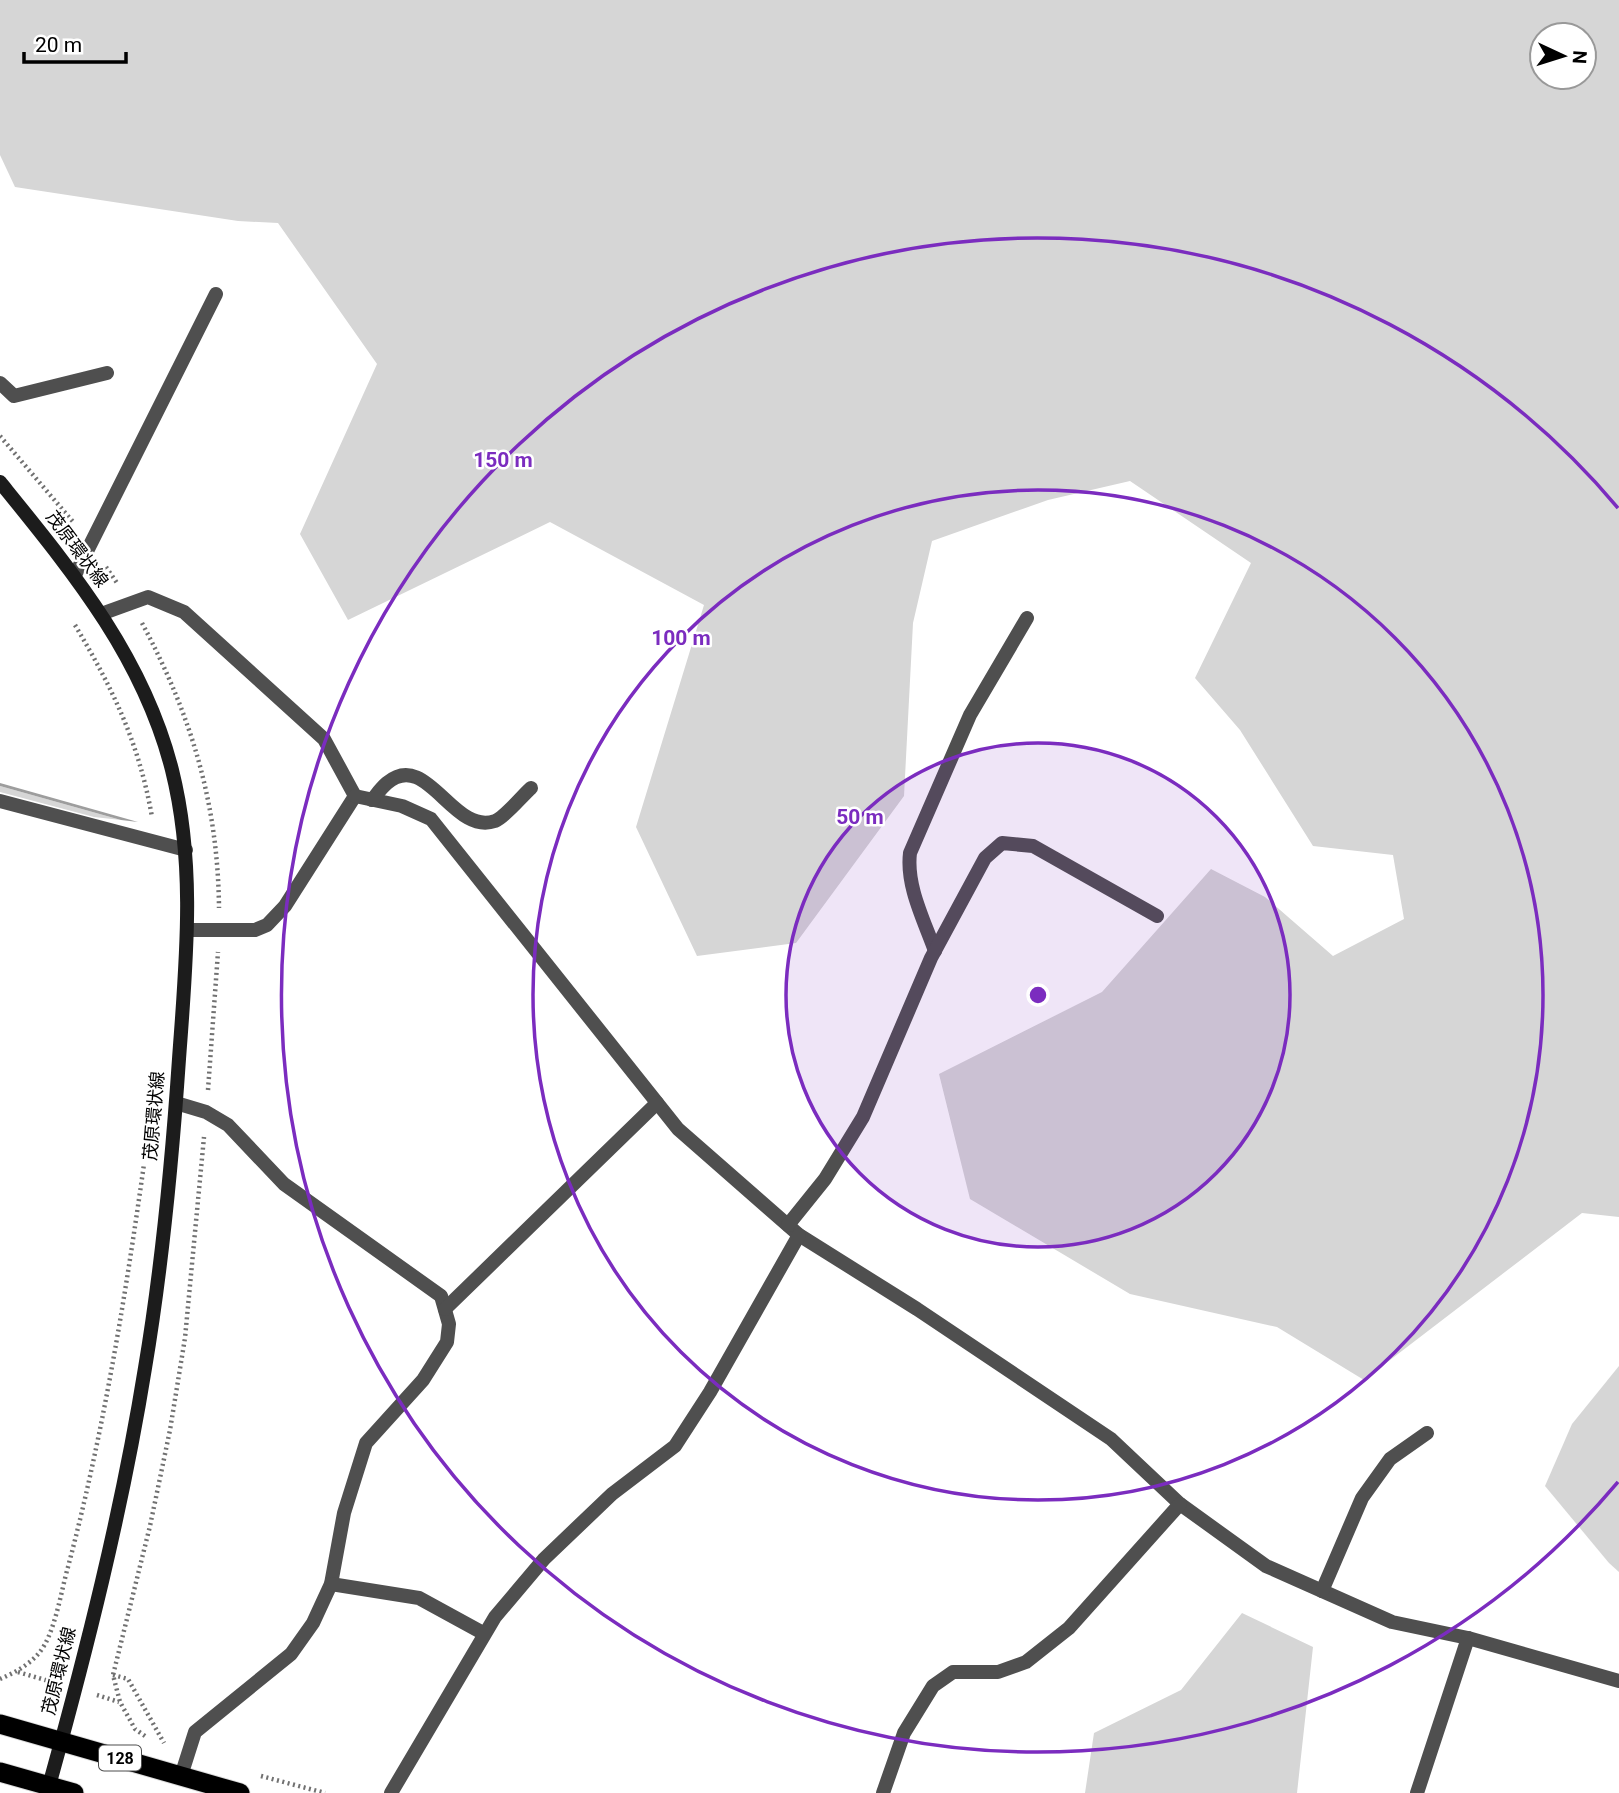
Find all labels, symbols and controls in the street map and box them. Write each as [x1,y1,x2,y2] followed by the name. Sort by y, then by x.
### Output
[24,21,126,65] scale bar
[1528,21,1598,91] north arrow
[35,33,82,57] text: 20 m
[1568,50,1591,65] text: N
[473,448,533,472] text: 150 m
[42,506,113,591] street label: 茂原環状線
[651,626,711,650] text: 100 m
[836,805,884,829] text: 50 m
[1026,983,1050,1007] centre of rings
[139,1070,168,1162] street label: 茂原環状線
[37,1625,80,1717] street label: 茂原環状線
[99,1746,141,1770] road number: 128

